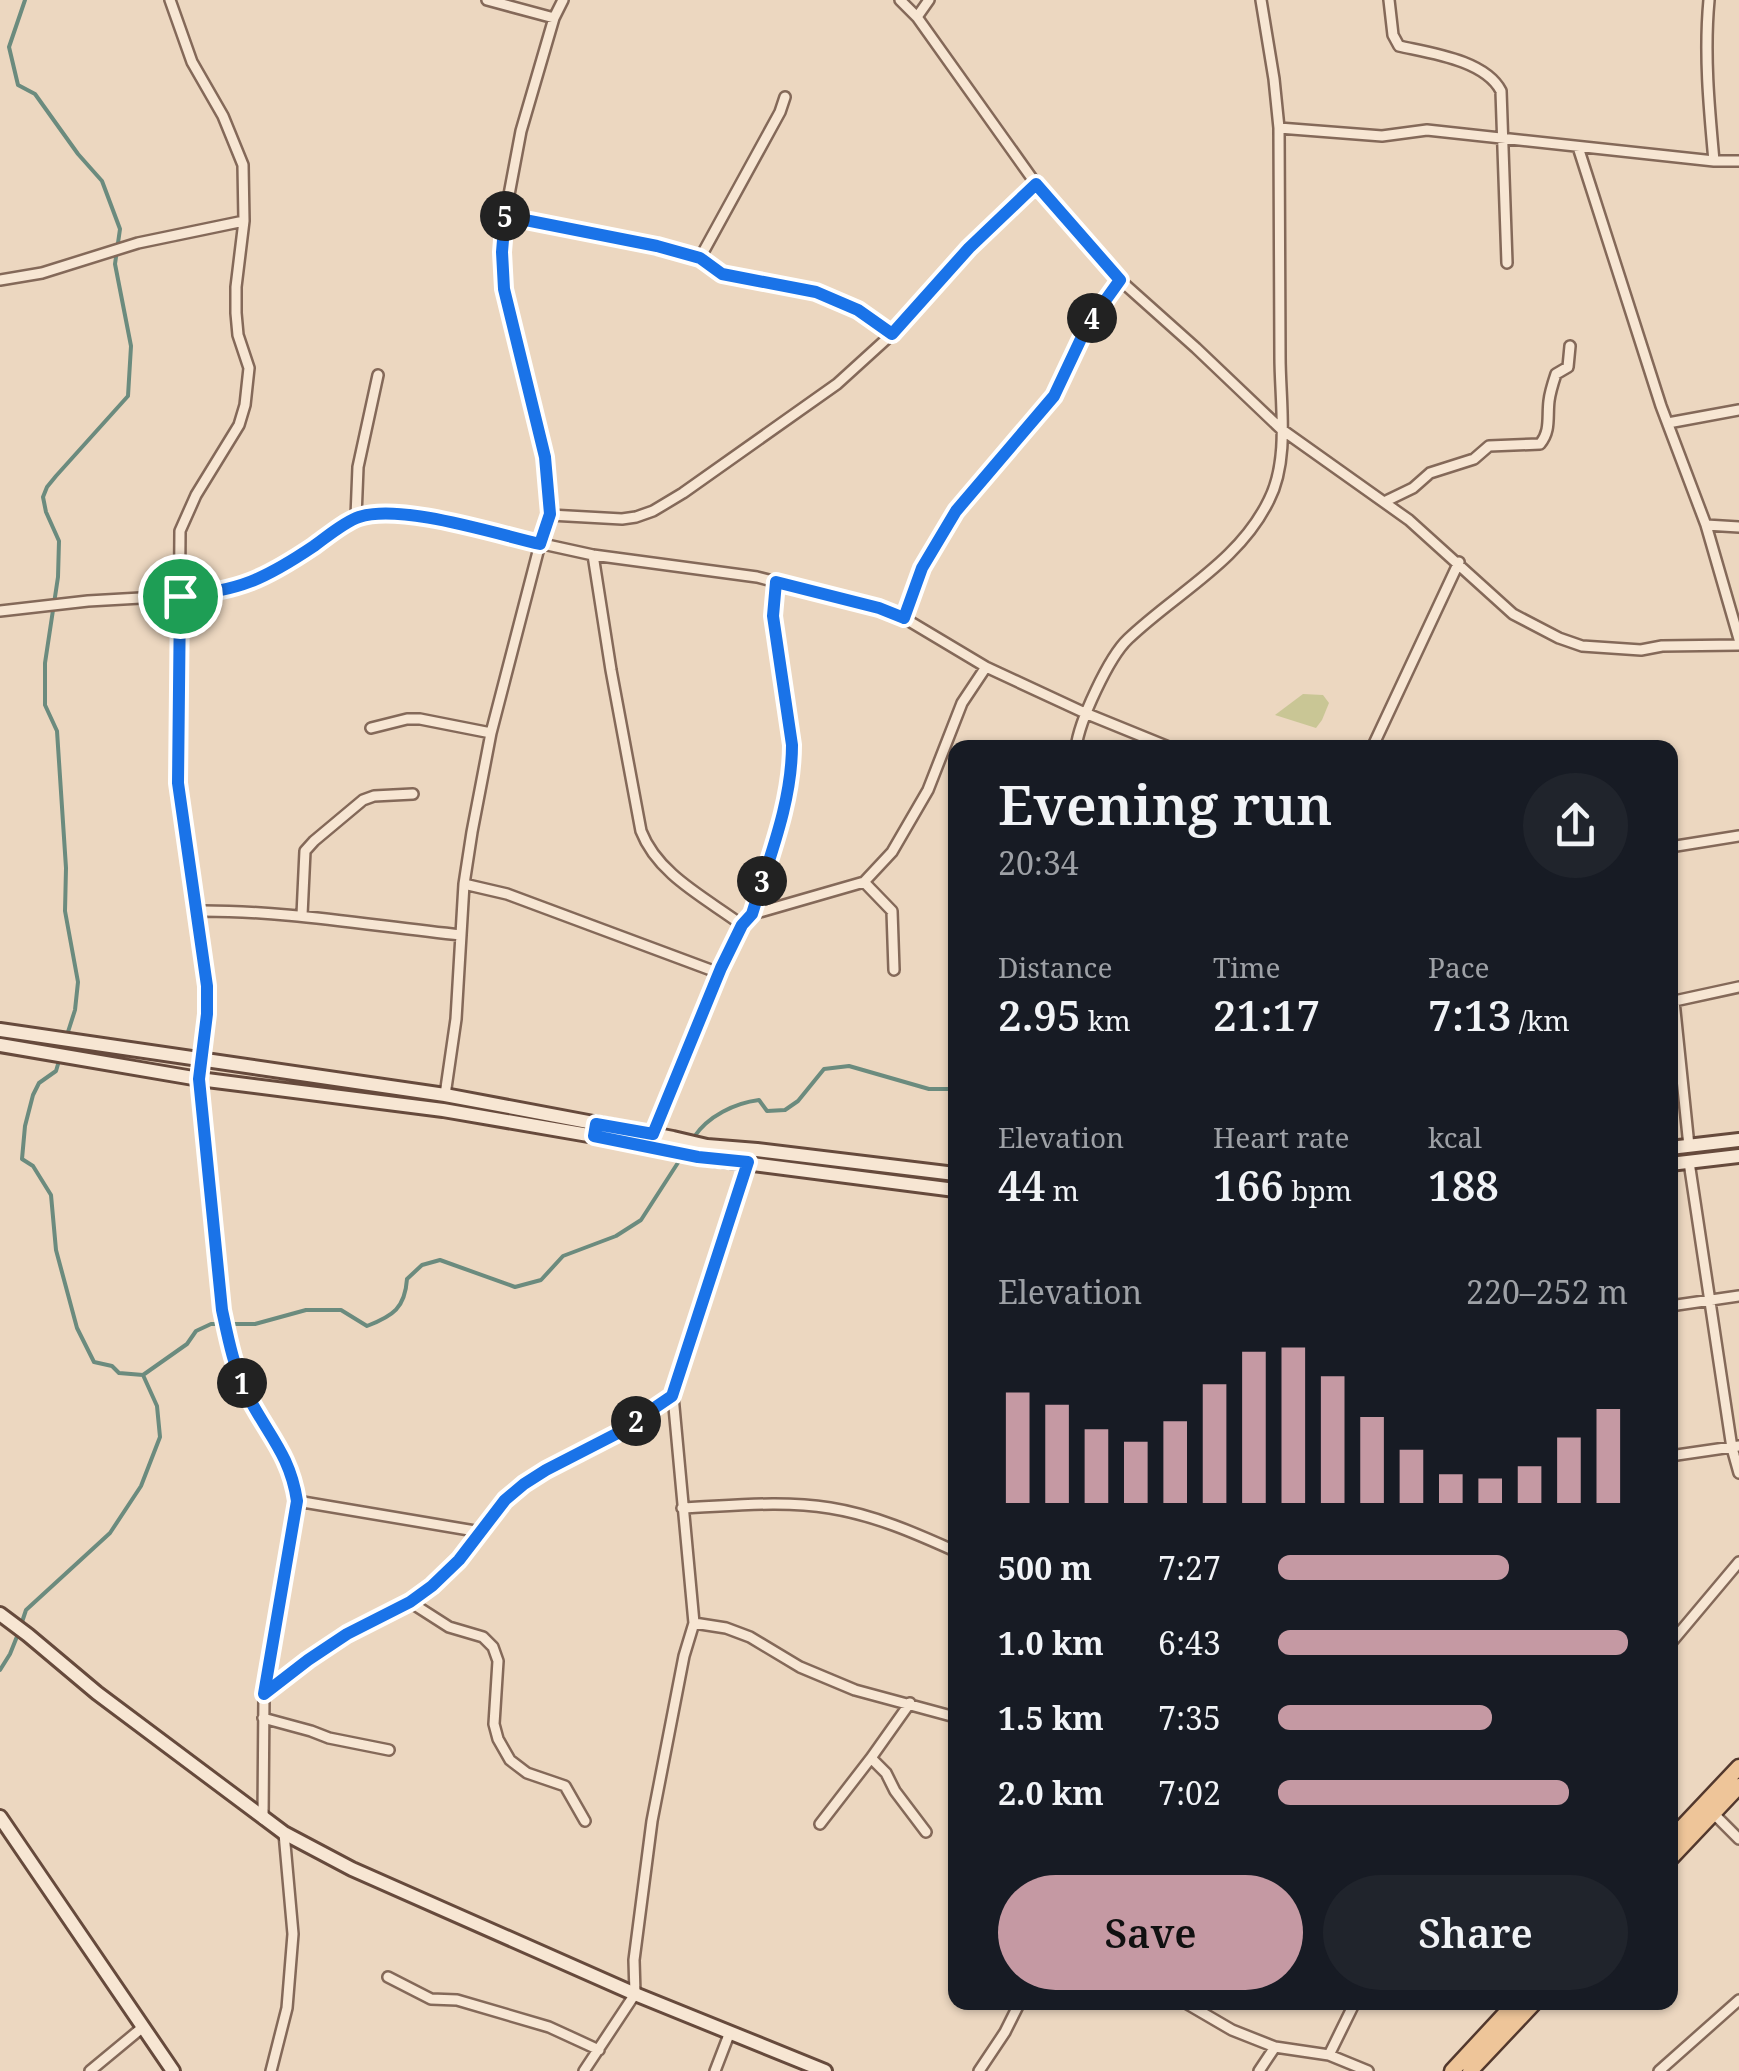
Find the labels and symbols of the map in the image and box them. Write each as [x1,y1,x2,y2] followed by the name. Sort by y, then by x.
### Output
[480,191,530,241] pin: 5
[1067,293,1117,343] pin: 4
[138,554,223,639] pin
[737,856,787,906] pin: 3
[217,1358,267,1408] pin: 1
[611,1396,661,1446] pin: 2

